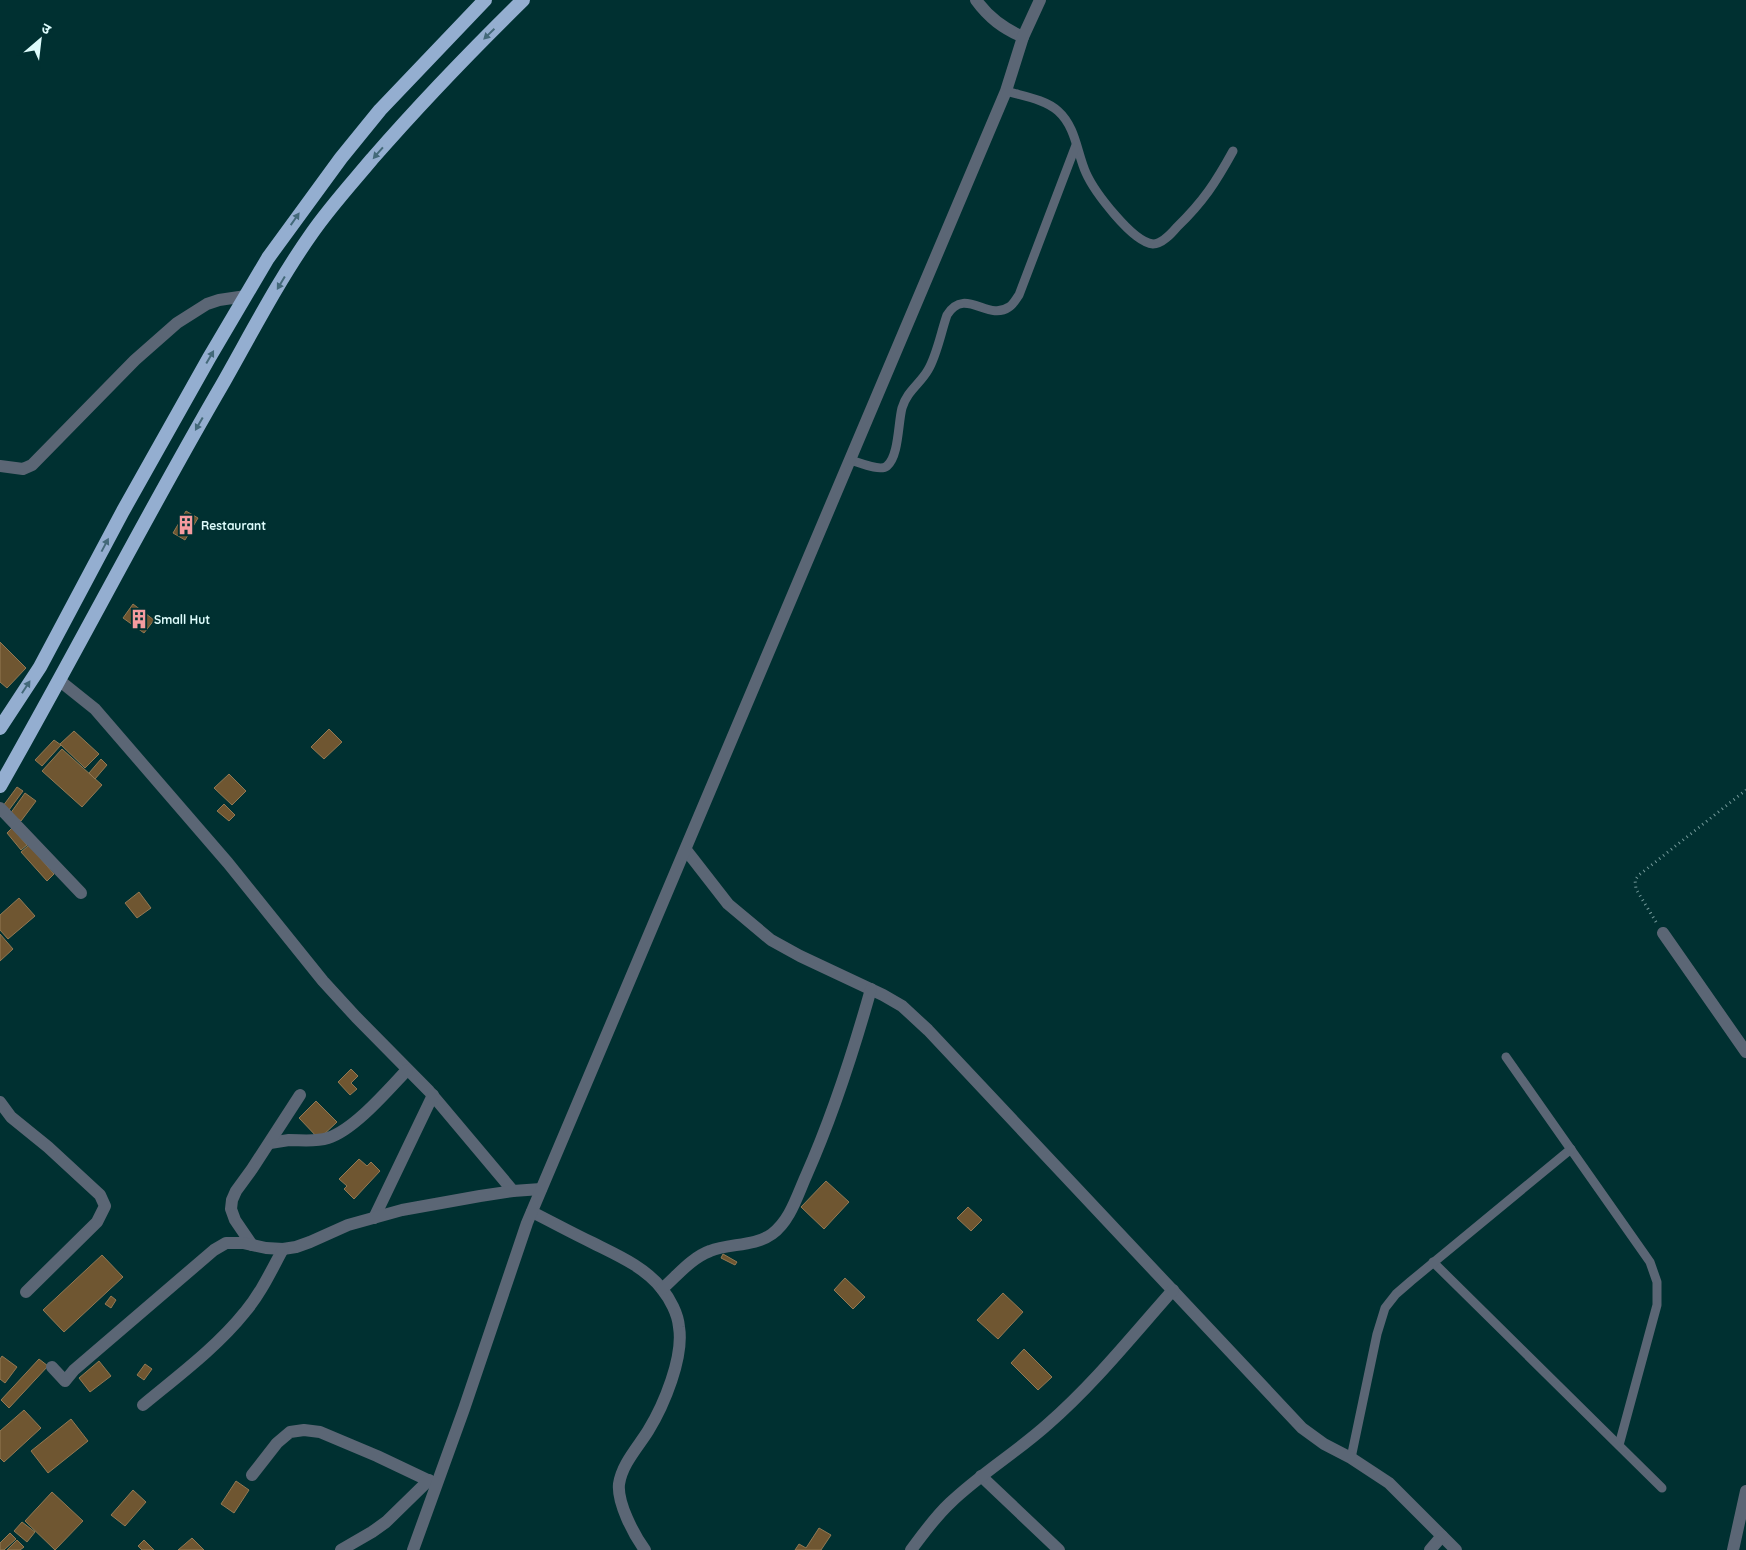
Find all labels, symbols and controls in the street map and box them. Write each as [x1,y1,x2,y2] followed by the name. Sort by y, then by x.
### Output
[15,15,65,65] north arrow
[38,19,55,39] text: उ
[483,28,495,40] one-way arrow
[373,147,384,159] one-way arrow
[290,213,300,226] one-way arrow
[276,276,285,289] one-way arrow
[205,351,214,364] one-way arrow
[195,417,204,430] one-way arrow
[175,514,197,536] building icon: Restaurant
[201,518,266,533] place label: Restaurant
[101,538,109,552] one-way arrow
[128,608,150,630] building icon: Small Hut
[154,612,210,627] place label: Small Hut
[22,681,31,694] one-way arrow

